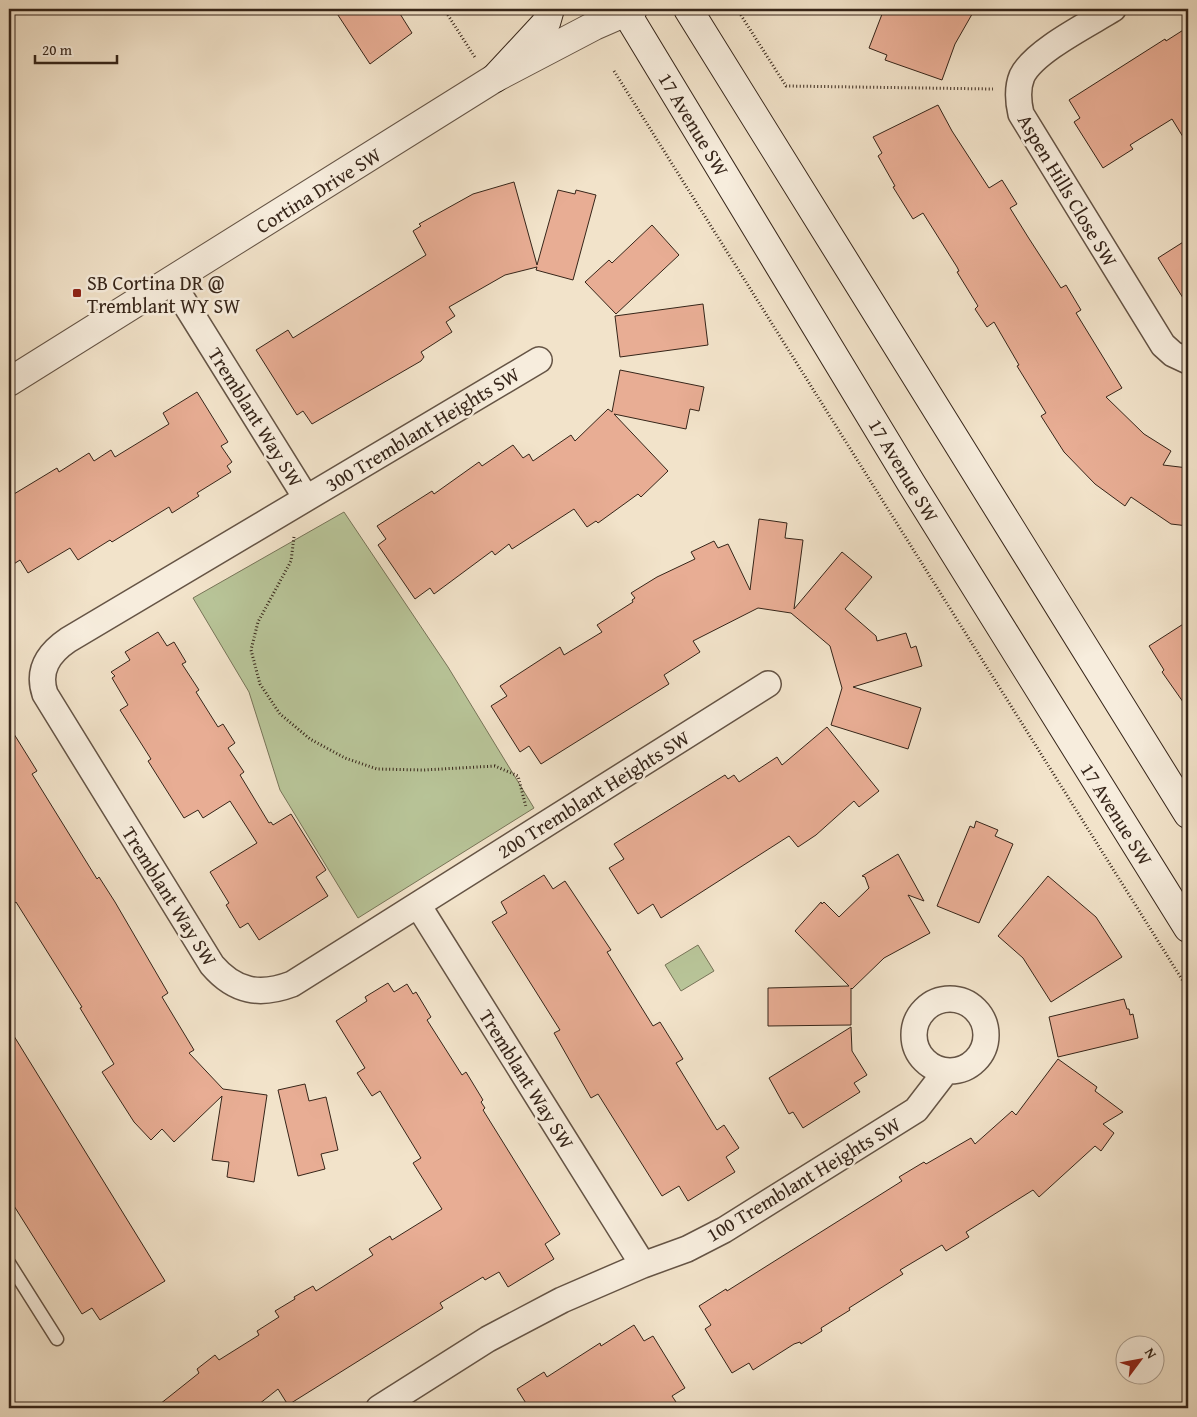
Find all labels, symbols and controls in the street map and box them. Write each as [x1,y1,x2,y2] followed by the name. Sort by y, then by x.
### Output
[35,32,118,64] scale bar
[42,39,73,60] text: 20 m
[652,67,736,181] street label: 17 Avenue SW
[1011,108,1125,272] street label: Aspen Hills Close SW
[250,140,386,240] street label: Cortina Drive SW
[87,268,240,320] place label: SB Cortina DR @ Tremblant WY SW
[71,287,83,299] marker: SB Cortina DR @ Tremblant WY SW
[201,342,311,492] street label: Tremblant Way SW
[319,359,525,499] street label: 300 Tremblant Heights SW
[862,413,946,527] street label: 17 Avenue SW
[491,723,695,865] street label: 200 Tremblant Heights SW
[1074,757,1160,871] street label: 17 Avenue SW
[115,821,225,971] street label: Tremblant Way SW
[472,1004,582,1154] street label: Tremblant Way SW
[700,1109,906,1249] street label: 100 Tremblant Heights SW
[1114,1334,1164,1384] north arrow
[1140,1344,1162,1363] text: N

